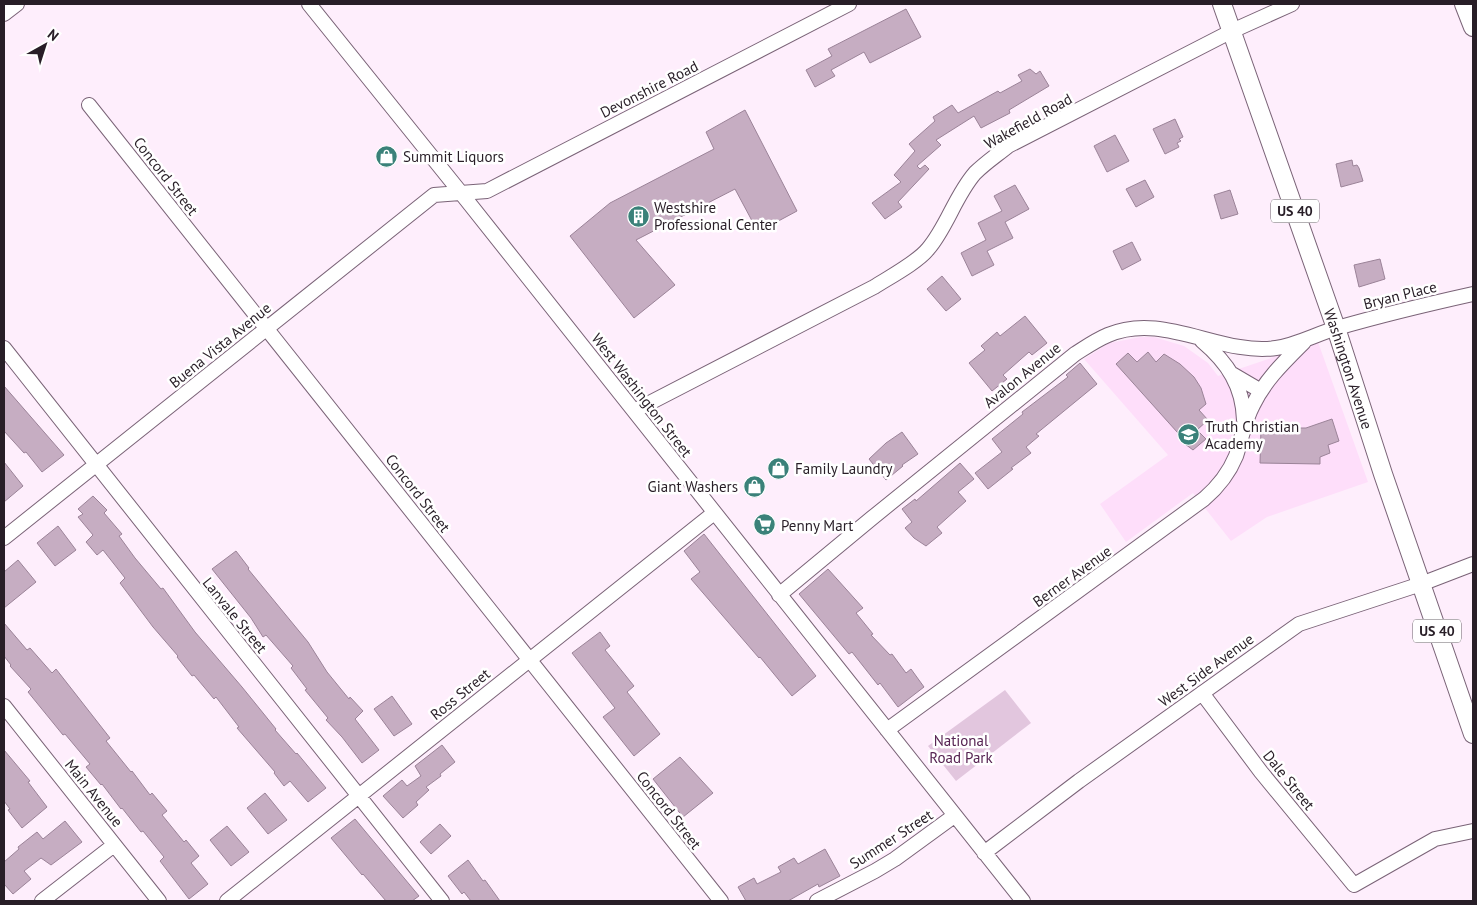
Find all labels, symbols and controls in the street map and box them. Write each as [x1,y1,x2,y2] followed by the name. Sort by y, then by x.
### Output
[20,20,70,70] north arrow
[44,25,62,45] text: N
[597,56,701,122] street label: Devonshire Road
[981,89,1075,153] street label: Wakefield Road
[130,133,202,219] street label: Concord Street
[375,144,399,168] shop icon: Summit Liquors
[403,147,504,166] place label: Summit Liquors
[654,198,777,234] place label: Westshire Professional Center
[1271,200,1319,222] road number: US 40
[626,204,650,228] building icon: Westshire Professional Center
[1361,277,1439,313] street label: Bryan Place
[165,298,275,392] street label: Buena Vista Avenue
[1320,306,1377,431] street label: Washington Avenue
[588,329,696,461] street label: West Washington Street
[980,338,1064,412] street label: Avalon Avenue
[1205,417,1299,453] place label: Truth Christian Academy
[1177,423,1201,447] school or university icon: Truth Christian Academy
[382,450,454,536] street label: Concord Street
[767,456,791,480] shop icon: Family Laundry
[795,459,893,478] place label: Family Laundry
[742,474,766,498] shop icon: Giant Washers
[648,477,738,496] place label: Giant Washers
[753,513,777,537] supermarket icon: Penny Mart
[781,516,853,535] place label: Penny Mart
[1029,541,1115,611] street label: Berner Avenue
[199,573,271,657] street label: Lanvale Street
[1413,620,1461,642] road number: US 40
[1155,629,1257,711] street label: West Side Avenue
[426,664,494,724] street label: Ross Street
[929,731,993,767] park label: National Road Park
[1259,746,1319,814] street label: Dale Street
[61,755,127,831] street label: Main Avenue
[633,767,705,853] street label: Concord Street
[846,805,936,873] street label: Summer Street

